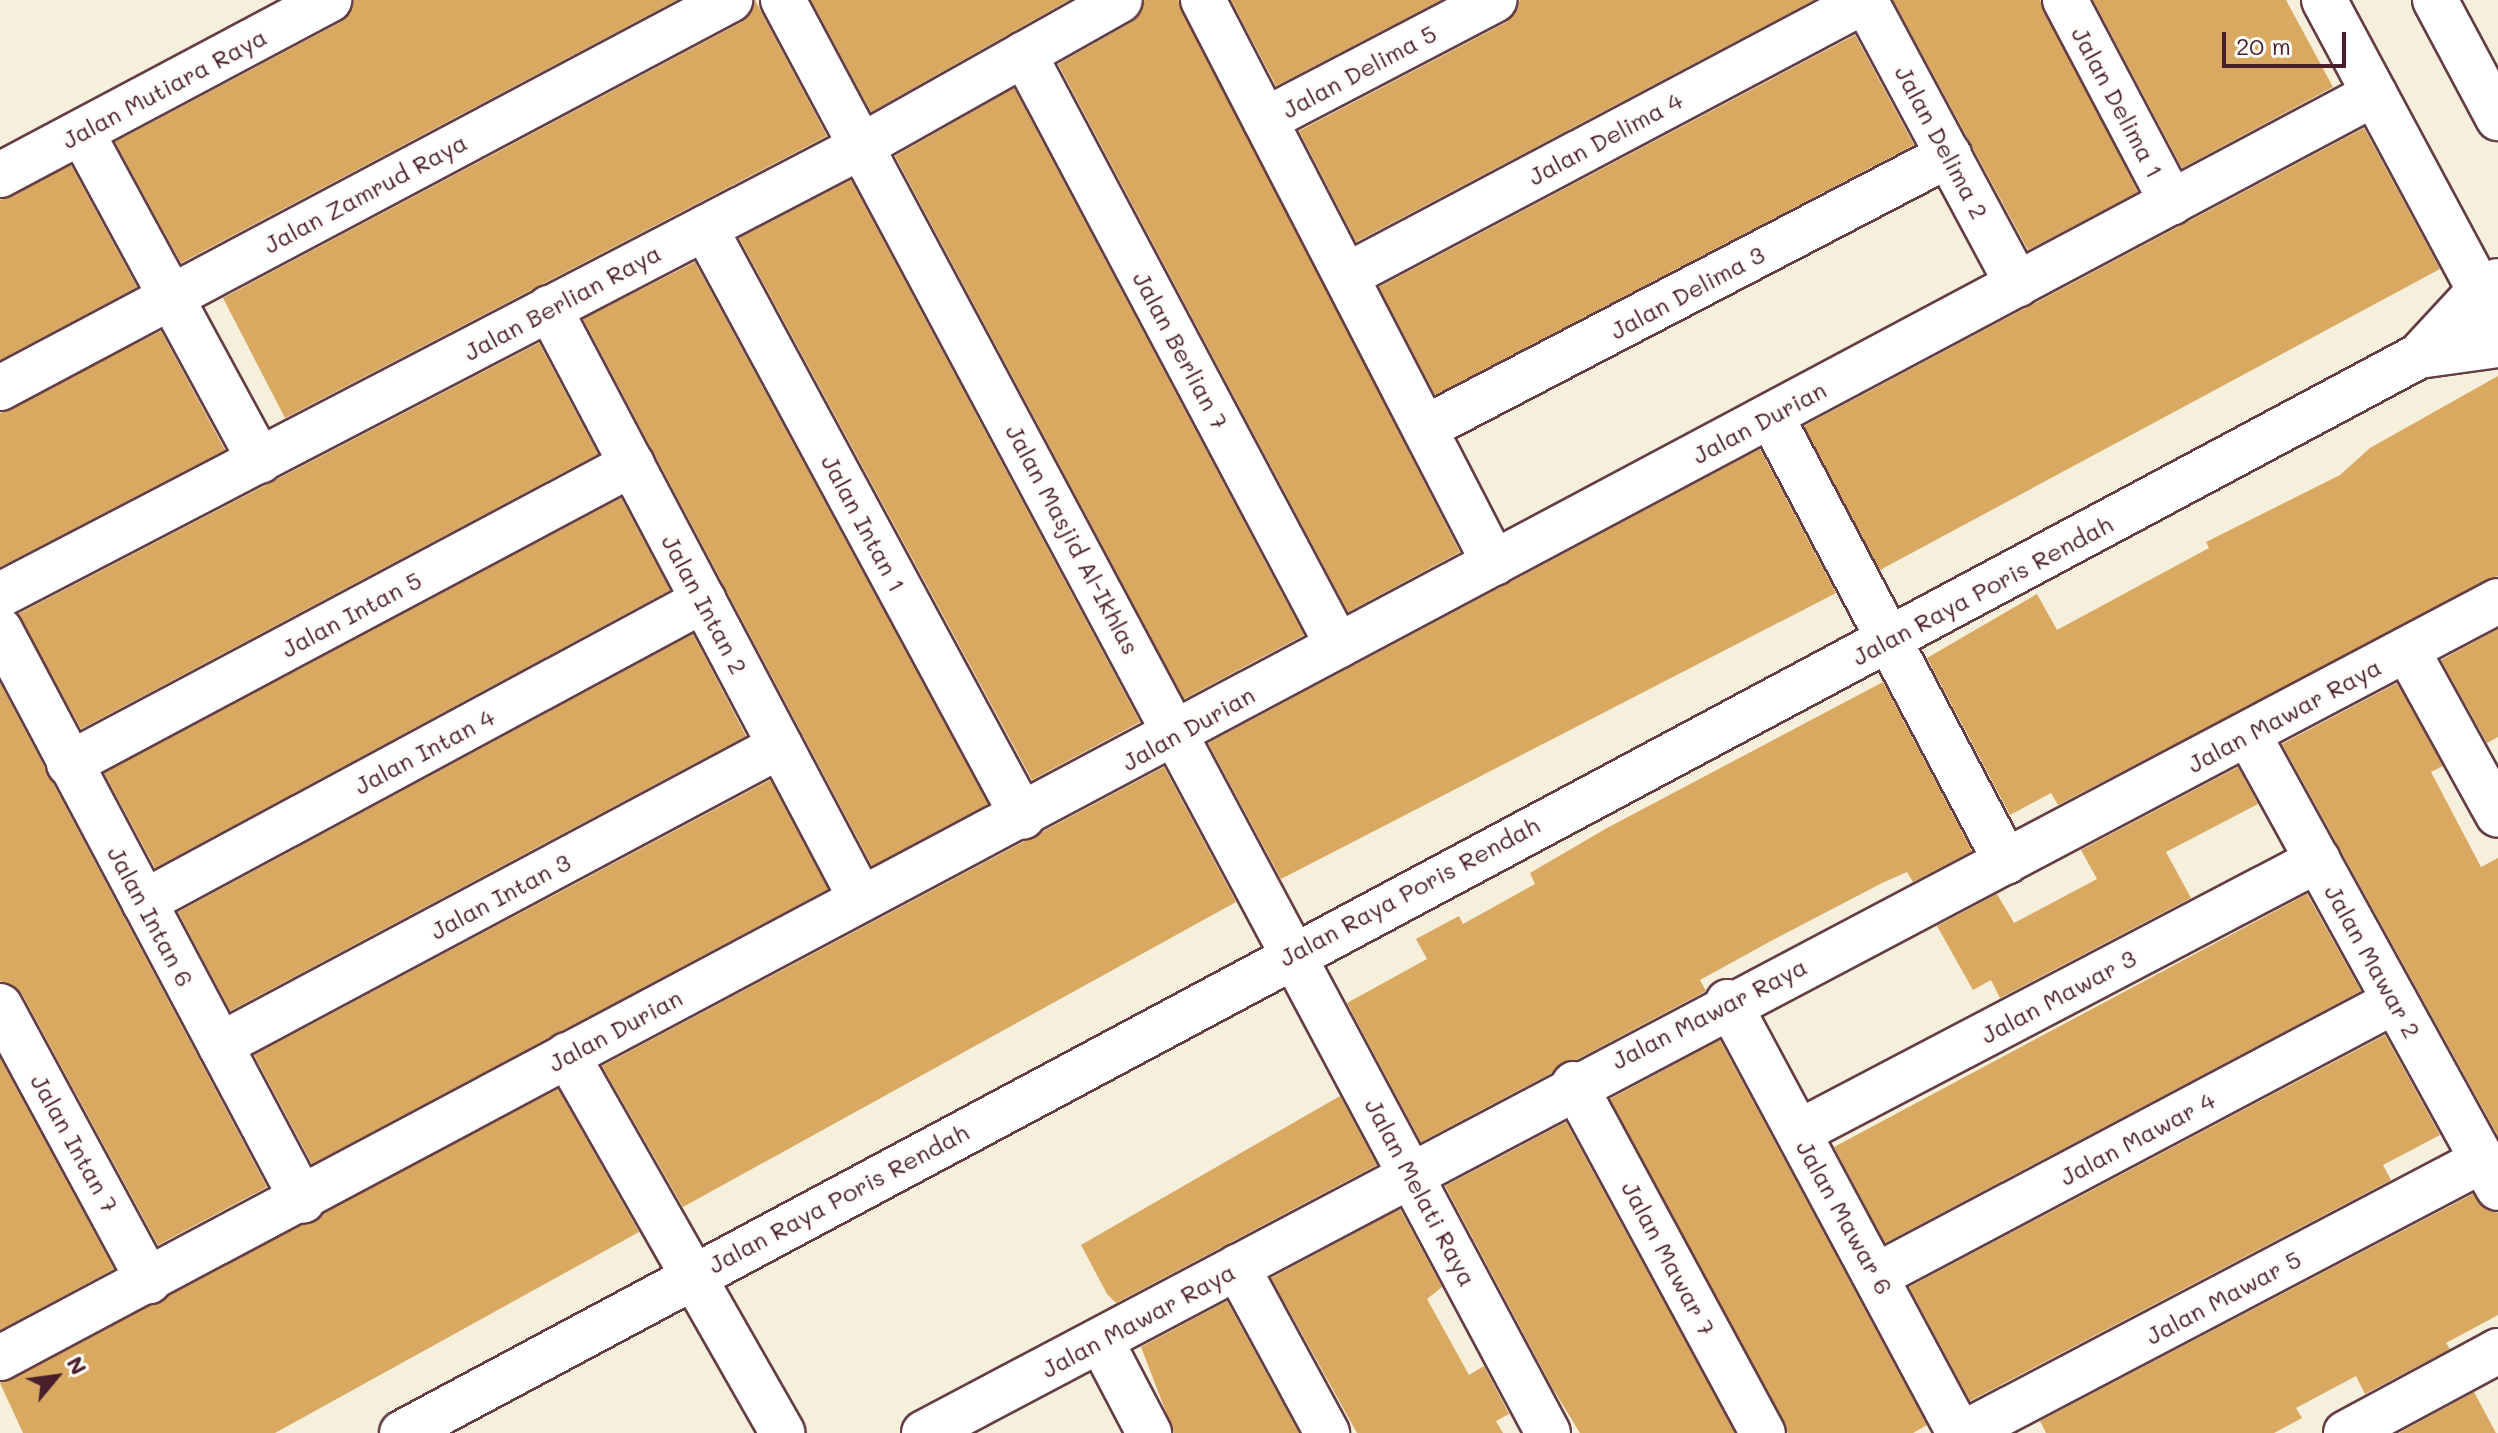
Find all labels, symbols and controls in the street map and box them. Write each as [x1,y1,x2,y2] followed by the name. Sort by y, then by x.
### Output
[2226,16,2350,66] scale bar
[1277,18,1441,124] street label: Jalan Delima 5
[2066,21,2170,183] street label: Jalan Delima 1
[57,22,271,154] street label: Jalan Mutiara Raya
[2236,30,2291,61] text: 20 m
[1889,60,1995,224] street label: Jalan Delima 2
[1523,85,1687,191] street label: Jalan Delima 4
[258,127,472,259] street label: Jalan Zamrud Raya
[459,238,665,366] street label: Jalan Berlian Raya
[1605,239,1769,345] street label: Jalan Delima 3
[1127,266,1235,434] street label: Jalan Berlian 7
[1687,375,1831,469] street label: Jalan Durian
[1000,419,1146,659] street label: Jalan Masjid Al-Ikhlas
[816,450,912,596] street label: Jalan Intan 1
[1847,509,2117,671] street label: Jalan Raya Poris Rendah
[656,529,754,679] street label: Jalan Intan 2
[276,565,426,663] street label: Jalan Intan 5
[2182,652,2386,778] street label: Jalan Mawar Raya
[1117,680,1259,776] street label: Jalan Durian
[349,702,499,800] street label: Jalan Intan 4
[1274,810,1544,972] street label: Jalan Raya Poris Rendah
[102,841,200,991] street label: Jalan Intan 6
[425,847,575,945] street label: Jalan Intan 3
[2319,879,2427,1043] street label: Jalan Mawar 2
[1976,943,2140,1049] street label: Jalan Mawar 3
[1607,951,1811,1075] street label: Jalan Mawar Raya
[543,983,687,1077] street label: Jalan Durian
[25,1069,125,1217] street label: Jalan Intan 7
[2055,1085,2219,1191] street label: Jalan Mawar 4
[1359,1093,1483,1291] street label: Jalan Melati Raya
[703,1117,973,1279] street label: Jalan Raya Poris Rendah
[1791,1135,1899,1299] street label: Jalan Mawar 6
[1616,1176,1722,1340] street label: Jalan Mawar 7
[2141,1244,2305,1350] street label: Jalan Mawar 5
[1036,1257,1240,1383] street label: Jalan Mawar Raya
[16,1337,96,1417] north arrow
[61,1351,94,1379] text: N

